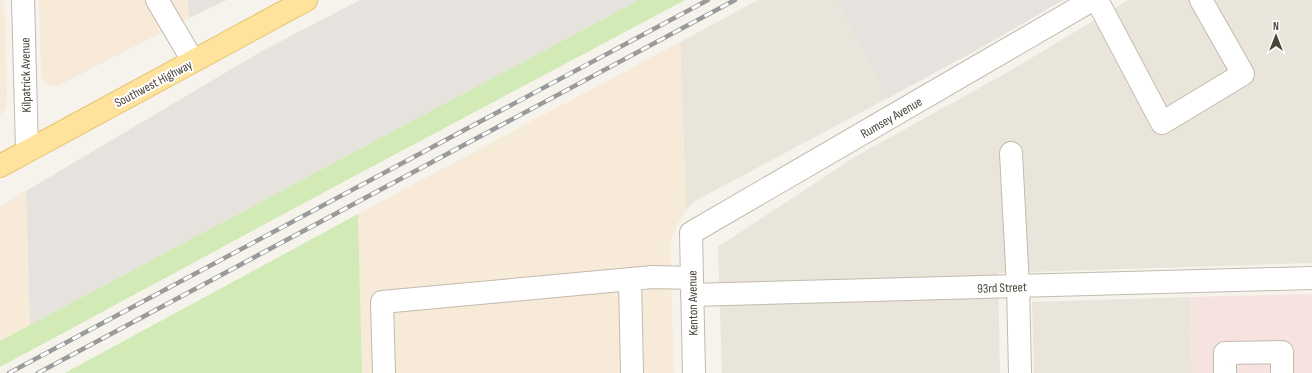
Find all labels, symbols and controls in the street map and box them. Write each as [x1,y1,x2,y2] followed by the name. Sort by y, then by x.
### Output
[1256,16,1296,56] north arrow
[1273,20,1279,33] text: N
[17,37,35,113] street label: Kilpatrick Avenue
[112,57,195,111] street label: Southwest Highway
[858,94,925,142] street label: Rumsey Avenue
[684,270,702,336] street label: Kenton Avenue
[977,279,1027,297] street label: 93rd Street

